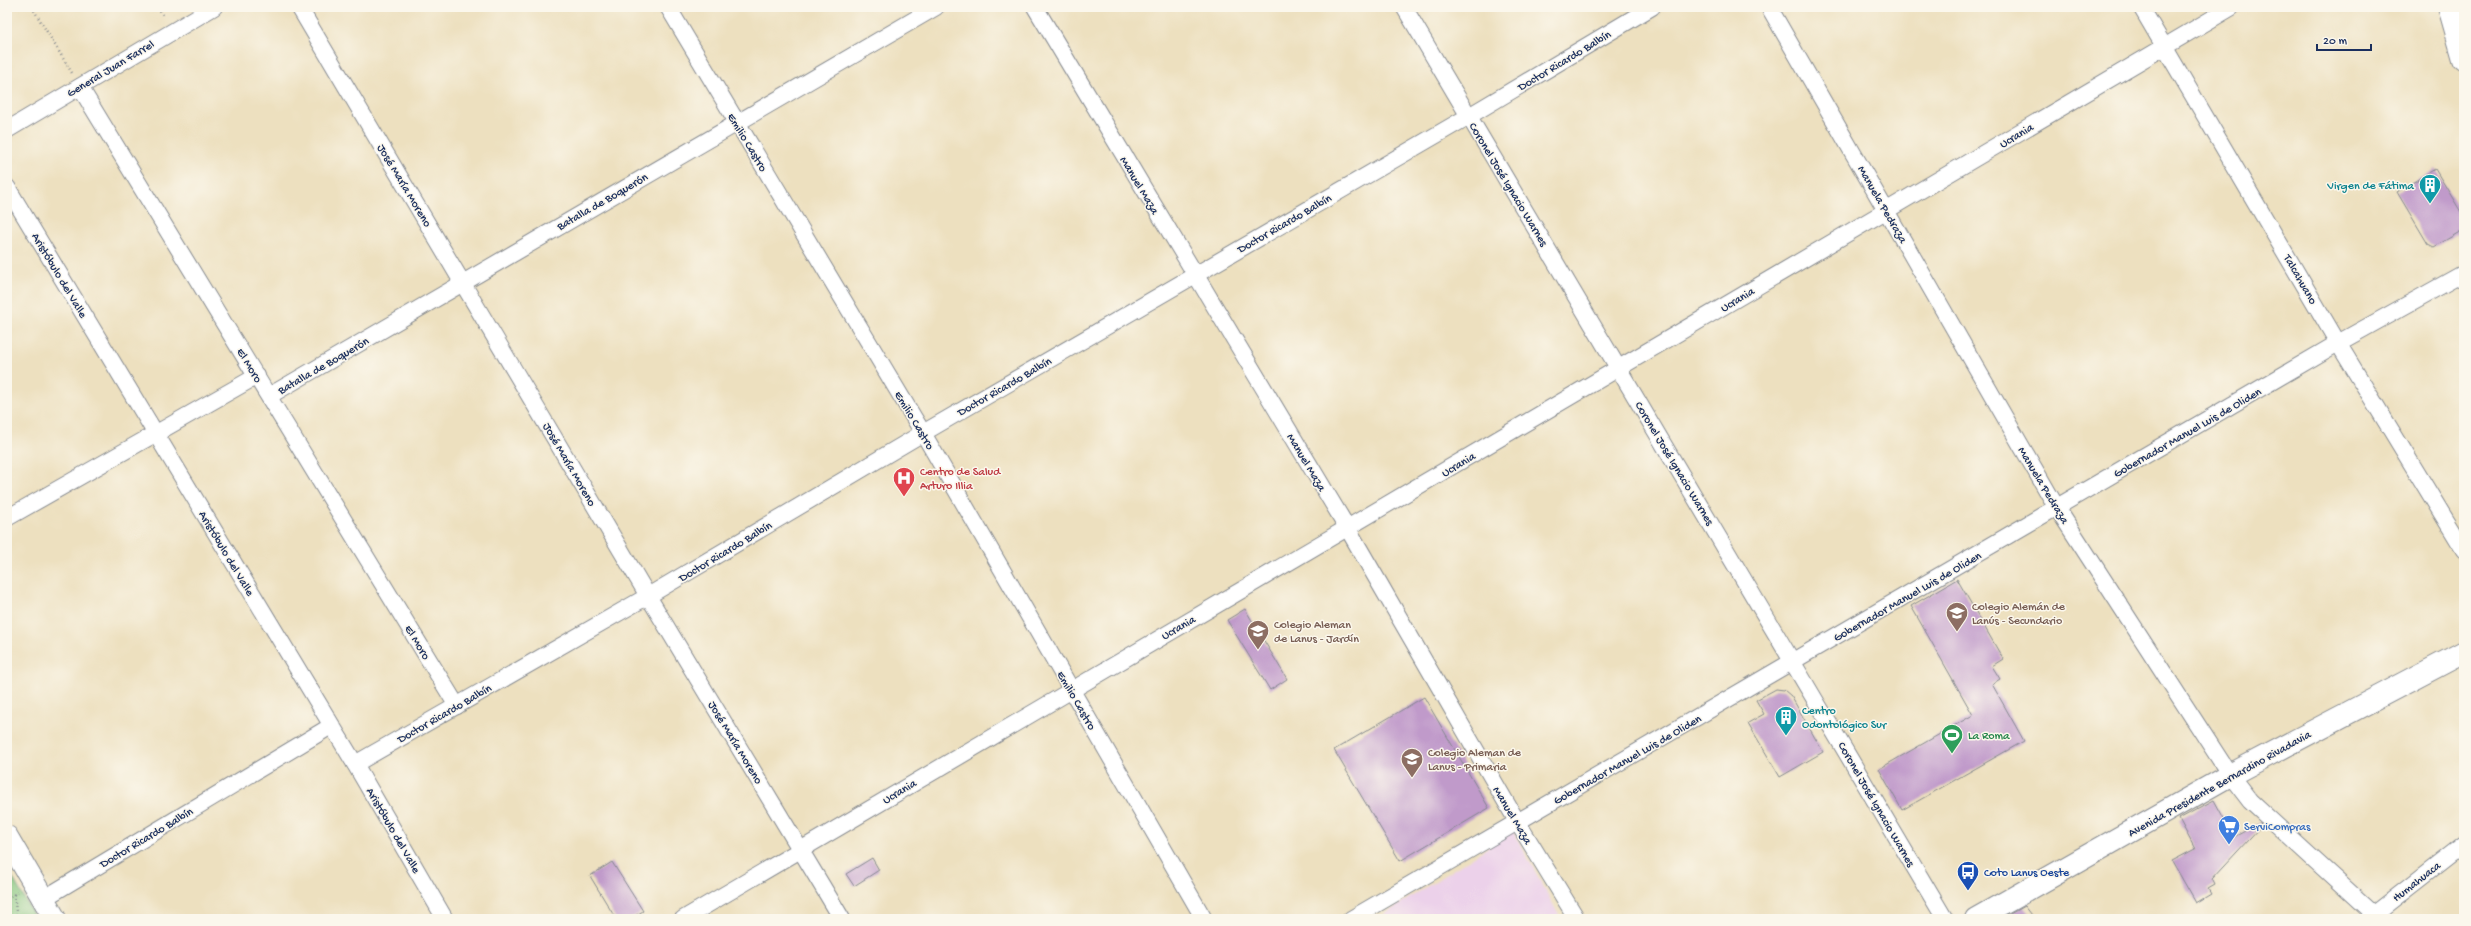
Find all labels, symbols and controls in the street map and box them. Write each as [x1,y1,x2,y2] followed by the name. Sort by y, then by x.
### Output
[2317,26,2371,52] scale bar
[1515,28,1614,96] street label: Doctor Ricardo Balbín
[2323,35,2348,49] text: 20 m
[65,38,158,101] street label: General Juan Farrel
[723,111,769,175] street label: Emilio Castro
[1465,121,1550,250] street label: Coronel José Ignacio Warnes
[1998,121,2037,152] street label: Ucrania
[373,142,434,230] street label: José María Moreno
[1116,155,1161,218] street label: Manuel Maza
[1853,164,1909,247] street label: Manuela Pedraza
[554,171,651,235] street label: Batalla de Boquerón
[2417,172,2443,205] building icon: Virgen de Fátima
[2326,180,2414,194] place label: Virgen de Fátima
[1235,192,1335,258] street label: Doctor Ricardo Balbín
[27,231,90,322] street label: Aristóbulo del Valle
[2279,252,2319,307] street label: Talcahuano
[1719,285,1758,316] street label: Ucrania
[275,335,372,399] street label: Batalla de Boquerón
[232,346,264,386] street label: El Moro
[955,355,1055,421] street label: Doctor Ricardo Balbín
[2111,385,2265,482] street label: Gobernador Manuel Luis de Oliden
[890,389,936,453] street label: Emilio Castro
[1631,400,1716,529] street label: Coronel José Ignacio Warnes
[539,421,598,509] street label: José María Moreno
[1283,432,1328,495] street label: Manuel Maza
[2014,445,2071,527] street label: Manuela Pedraza
[1440,450,1479,481] street label: Ucrania
[891,465,917,498] hospital icon: Centro de Salud Arturo Illia
[920,466,1001,494] place label: Centro de Salud Arturo Illia
[194,509,257,600] street label: Aristóbulo del Valle
[676,519,775,587] street label: Doctor Ricardo Balbín
[1831,549,1985,646] street label: Gobernador Manuel Luis de Oliden
[1944,600,1970,633] school or university icon: Colegio Alemán de Lanús - Secundario
[1972,601,2066,629] place label: Colegio Alemán de Lanús - Secundario
[1160,613,1199,644] street label: Ucrania
[1245,618,1271,651] school or university icon: Colegio Aleman de Lanus - Jardín
[1274,619,1359,647] place label: Colegio Aleman de Lanus - Jardín
[400,623,432,663] street label: El Moro
[1053,669,1098,733] street label: Emilio Castro
[395,682,495,748] street label: Doctor Ricardo Balbín
[704,699,765,787] street label: José María Moreno
[1773,704,1799,737] building icon: Centro Odontológico Sur
[1802,705,1888,733] place label: Centro Odontológico Sur
[1551,712,1705,809] street label: Gobernador Manuel Luis de Oliden
[1939,722,1965,755] sports icon: La Roma
[2126,728,2314,841] street label: Avenida Presidente Bernardino Rivadavia
[1968,730,2010,744] place label: La Roma
[1834,740,1917,870] street label: Coronel José Ignacio Warnes
[1399,746,1425,779] school or university icon: Colegio Aleman de Lanus - Primaria
[1428,747,1522,775] place label: Colegio Aleman de Lanus - Primaria
[881,777,920,808] street label: Ucrania
[1489,785,1534,848] street label: Manuel Maza
[362,786,423,877] street label: Aristóbulo del Valle
[97,805,196,873] street label: Doctor Ricardo Balbín
[2216,813,2242,846] supermarket icon: ServiCompras
[2244,821,2311,835] place label: ServiCompras
[1955,859,1981,892] bus stop icon: Coto Lanus Oeste
[2390,859,2444,906] street label: Humahuaca
[1984,867,2070,881] place label: Coto Lanus Oeste

